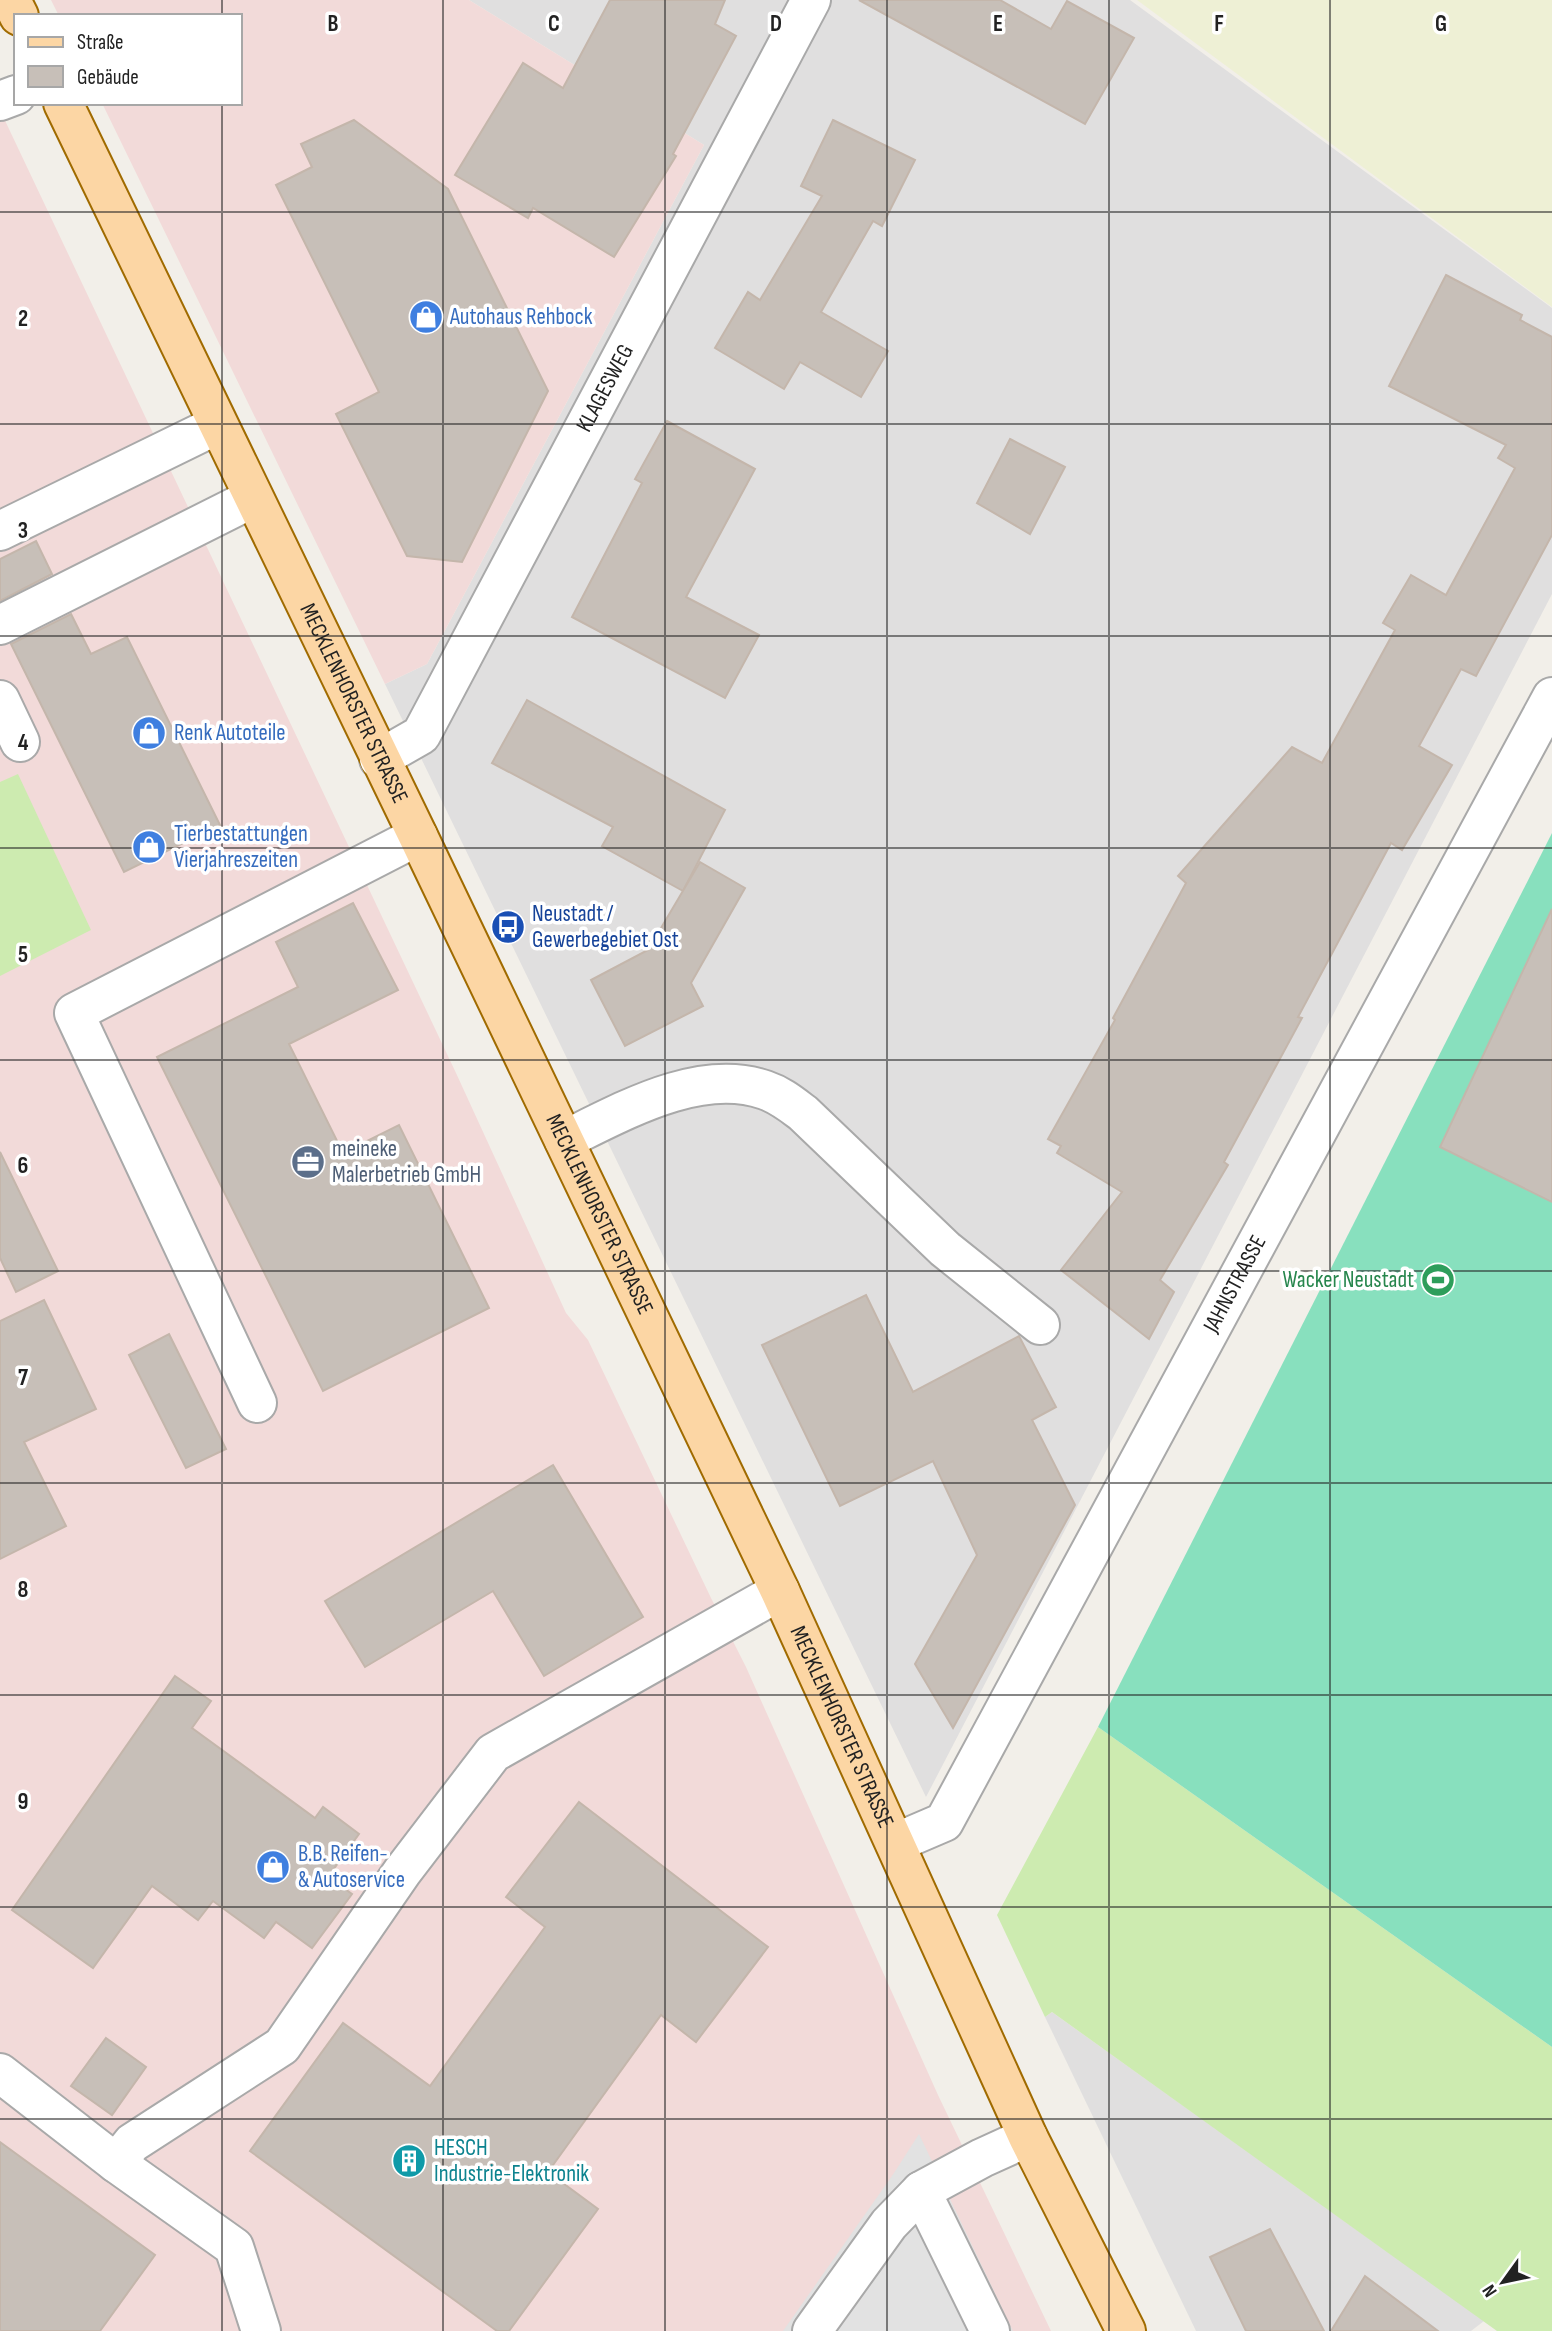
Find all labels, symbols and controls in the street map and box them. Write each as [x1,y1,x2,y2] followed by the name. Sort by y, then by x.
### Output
[328,10,339,38] text: B
[548,10,560,38] text: C
[770,10,782,38] text: D
[993,10,1003,38] text: E
[1214,10,1224,38] text: F
[1435,10,1447,38] text: G
[14,14,242,105] legend
[77,30,123,55] text: Straße
[77,65,139,90] text: Gebäude
[407,298,445,336] shop icon: Autohaus Rehbock
[449,303,593,331] place label: Autohaus Rehbock
[18,305,28,333] text: 2
[570,340,640,437] street label: KLAGESWEG
[18,517,28,545] text: 3
[293,599,414,808] street label: MECKLENHORSTER STRASSE
[130,714,168,752] shop icon: Renk Autoteile
[174,719,286,747] place label: Renk Autoteile
[18,729,29,757] text: 4
[174,820,308,874] place label: Tierbestattungen Vierjahreszeiten
[130,828,168,866] shop icon: Tierbestattungen Vierjahreszeiten
[532,900,679,954] place label: Neustadt / Gewerbegebiet Ost
[489,908,527,946] bus stop icon: Neustadt / Gewerbegebiet Ost
[18,941,28,969] text: 5
[539,1110,659,1319] street label: MECKLENHORSTER STRASSE
[332,1135,481,1189] place label: meineke Malerbetrieb GmbH
[289,1143,327,1181] office icon: meineke Malerbetrieb GmbH
[18,1152,28,1180] text: 6
[1197,1231,1272,1338] street label: JAHNSTRASSE
[1419,1261,1457,1299] sports icon: Wacker Neustadt
[1282,1266,1414,1294] place label: Wacker Neustadt
[18,1364,28,1392] text: 7
[18,1576,29,1604] text: 8
[784,1622,900,1832] street label: MECKLENHORSTER STRASSE
[18,1788,28,1816] text: 9
[298,1840,405,1894] place label: B.B. Reifen- & Autoservice
[254,1848,292,1886] shop icon: B.B. Reifen- & Autoservice
[434,2134,589,2188] place label: HESCH Industrie-Elektronik
[390,2142,428,2180] building icon: HESCH Industrie-Elektronik
[1468,2247,1538,2317] north arrow
[1478,2280,1502,2301] text: N

